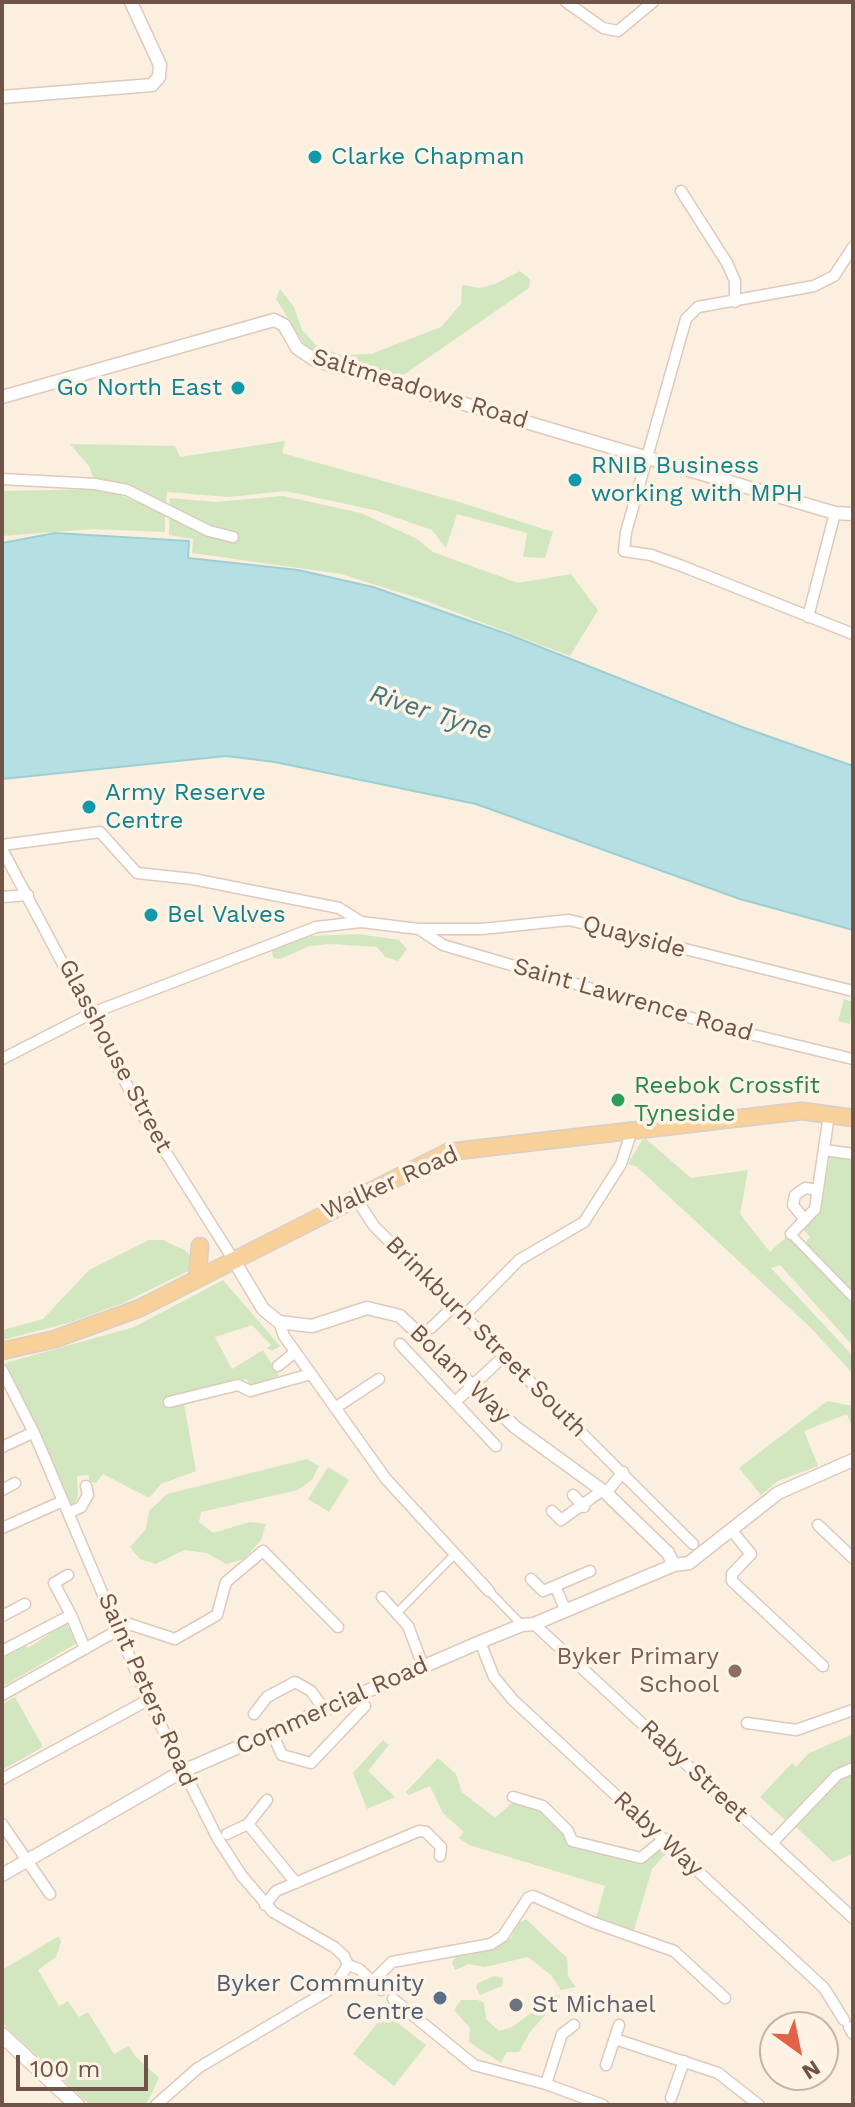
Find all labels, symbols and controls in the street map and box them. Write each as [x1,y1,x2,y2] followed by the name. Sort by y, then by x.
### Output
[331,143,525,171] place label: Clarke Chapman
[306,148,324,166] marker: Clarke Chapman
[309,342,531,436] street label: Saltmeadows Road
[56,374,222,402] place label: Go North East
[229,379,247,397] marker: Go North East
[591,452,803,508] place label: RNIB Business working with MPH
[566,471,584,489] marker: RNIB Business working with MPH
[366,679,496,747] water label: River Tyne
[105,779,266,835] place label: Army Reserve Centre
[80,798,98,816] marker: Army Reserve Centre
[167,901,286,929] place label: Bel Valves
[142,906,160,924] marker: Bel Valves
[579,909,689,965] street label: Quayside
[510,952,756,1048] street label: Saint Lawrence Road
[52,955,178,1157] street label: Glasshouse Street
[634,1072,820,1128] place label: Reebok Crossfit Tyneside
[609,1091,627,1109] marker: Reebok Crossfit Tyneside
[317,1140,463,1226] street label: Walker Road
[379,1230,593,1444] street label: Brinkburn Street South
[403,1319,517,1429] street label: Bolam Way
[91,1589,203,1791] street label: Saint Peters Road
[556,1643,719,1699] place label: Byker Primary School
[231,1651,433,1761] street label: Commercial Road
[726,1662,744,1680] marker: Byker Primary School
[634,1714,754,1828] street label: Raby Street
[607,1785,709,1883] street label: Raby Way
[216,1970,424,2026] place label: Byker Community Centre
[431,1989,449,2007] marker: Byker Community Centre
[532,1991,656,2019] place label: St Michael
[507,1996,525,2014] marker: St Michael
[759,2011,839,2091] north arrow
[20,2039,152,2089] scale bar
[30,2055,100,2083] text: 100 m
[798,2055,825,2085] text: N

